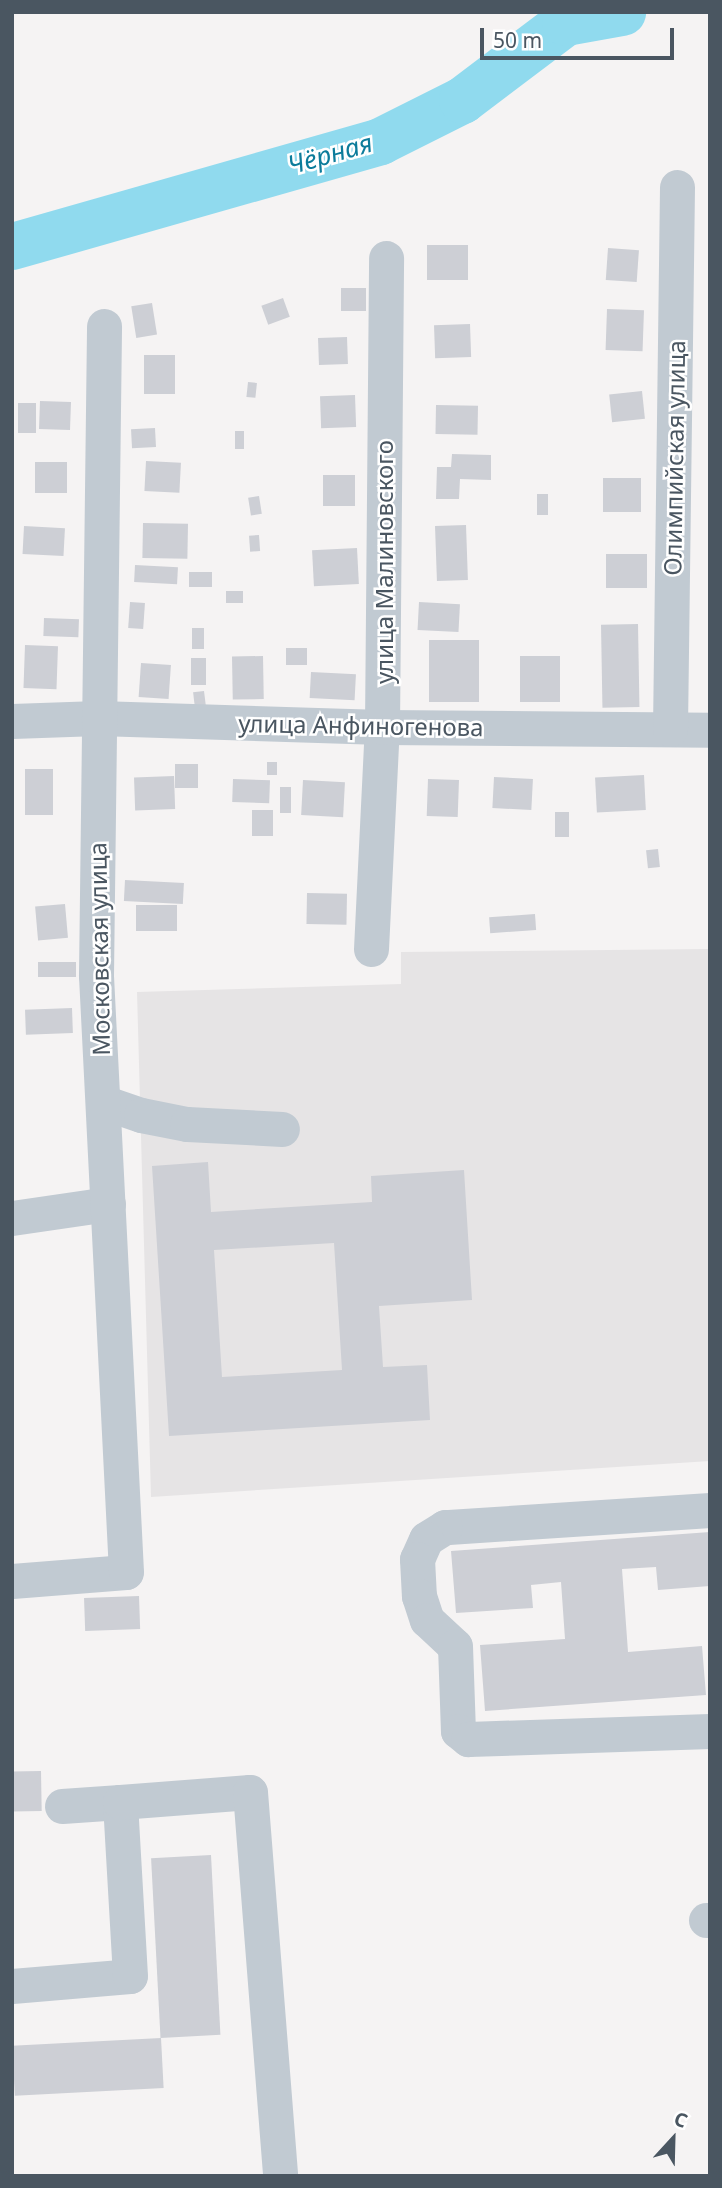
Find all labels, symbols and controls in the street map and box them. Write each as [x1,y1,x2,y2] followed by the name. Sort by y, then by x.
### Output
[484,14,678,58] scale bar
[493,26,542,54] text: 50 m
[284,127,376,181] water label: Чёрная
[658,340,690,576] street label: Олимпийская улица
[370,440,398,684] street label: улица Малиновского
[238,708,484,742] street label: улица Анфиногенова
[83,842,115,1056] street label: Московская улица
[638,2104,708,2174] north arrow
[670,2105,691,2134] text: С

